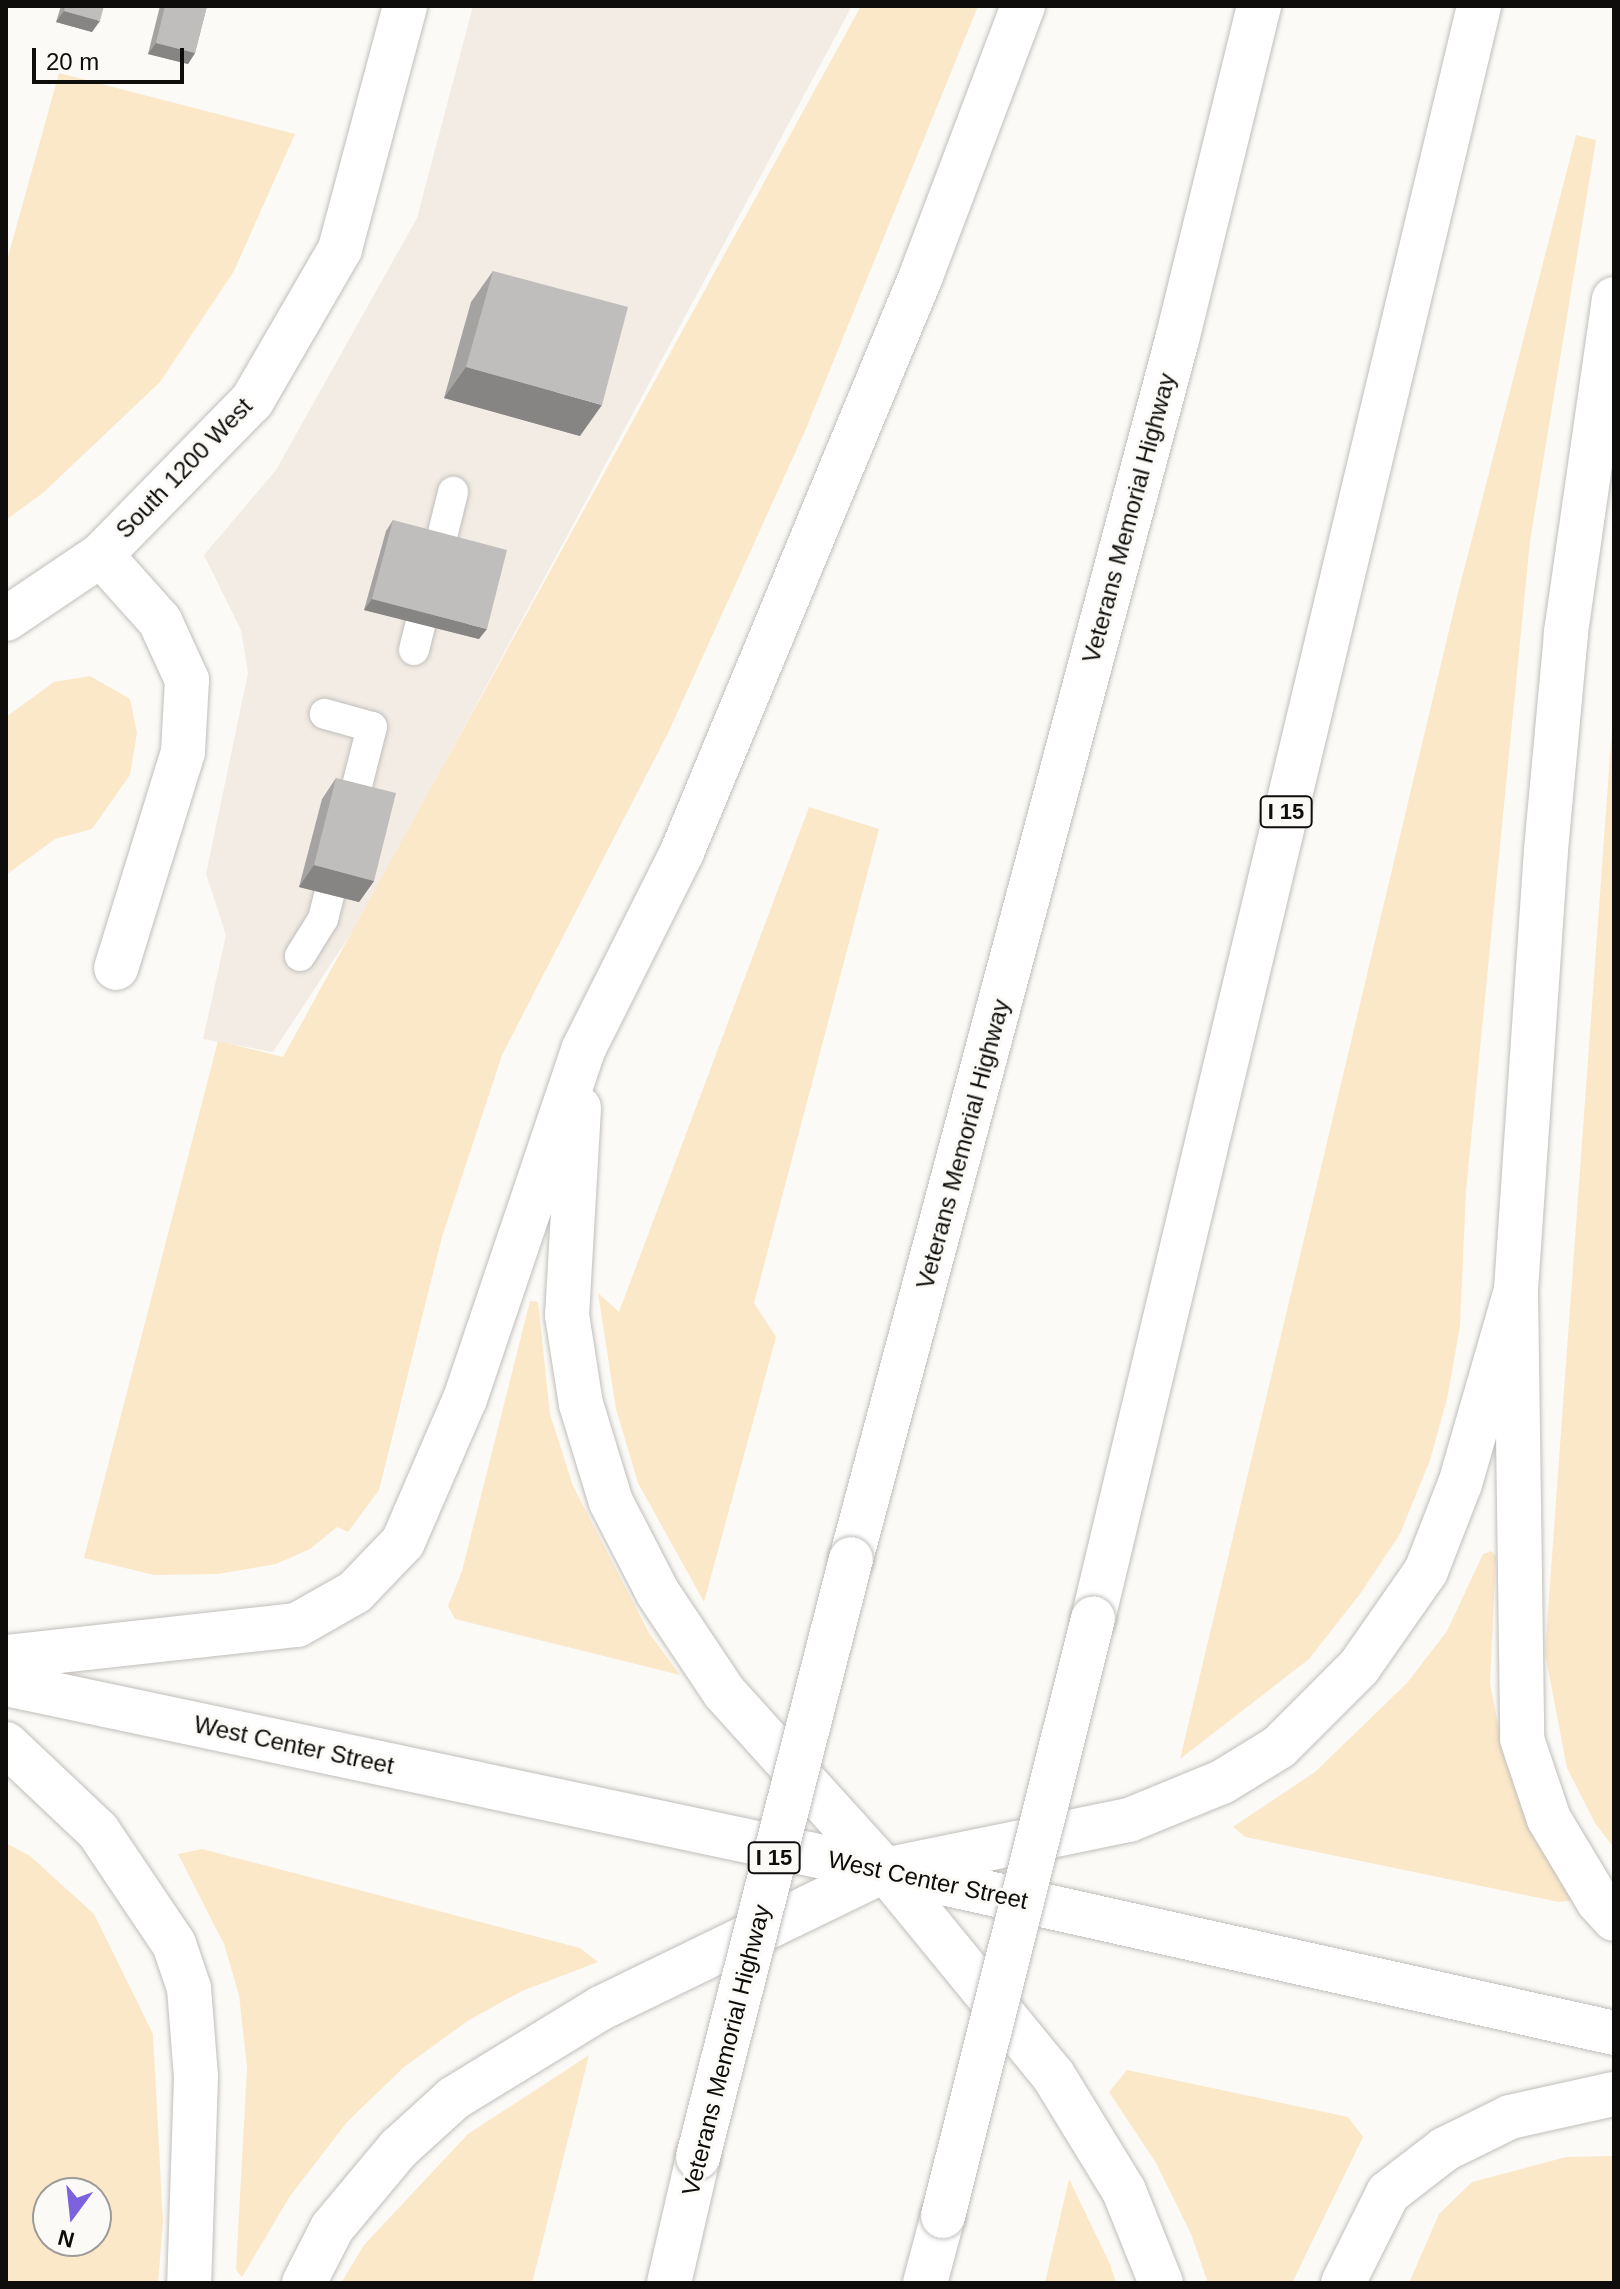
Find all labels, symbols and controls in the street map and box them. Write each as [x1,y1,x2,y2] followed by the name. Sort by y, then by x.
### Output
[36,32,188,82] scale bar
[46,48,99,75] text: 20 m
[1076,370,1182,666] street label: Veterans Memorial Highway
[110,392,258,544] street label: South 1200 West
[1258,794,1314,830] road number: I 15
[910,996,1016,1292] street label: Veterans Memorial Highway
[191,1710,397,1780] street label: West Center Street
[746,1840,802,1876] road number: I 15
[825,1845,1031,1915] street label: West Center Street
[676,1902,776,2198] street label: Veterans Memorial Highway
[32,2177,112,2257] north arrow
[55,2225,77,2253] text: N

